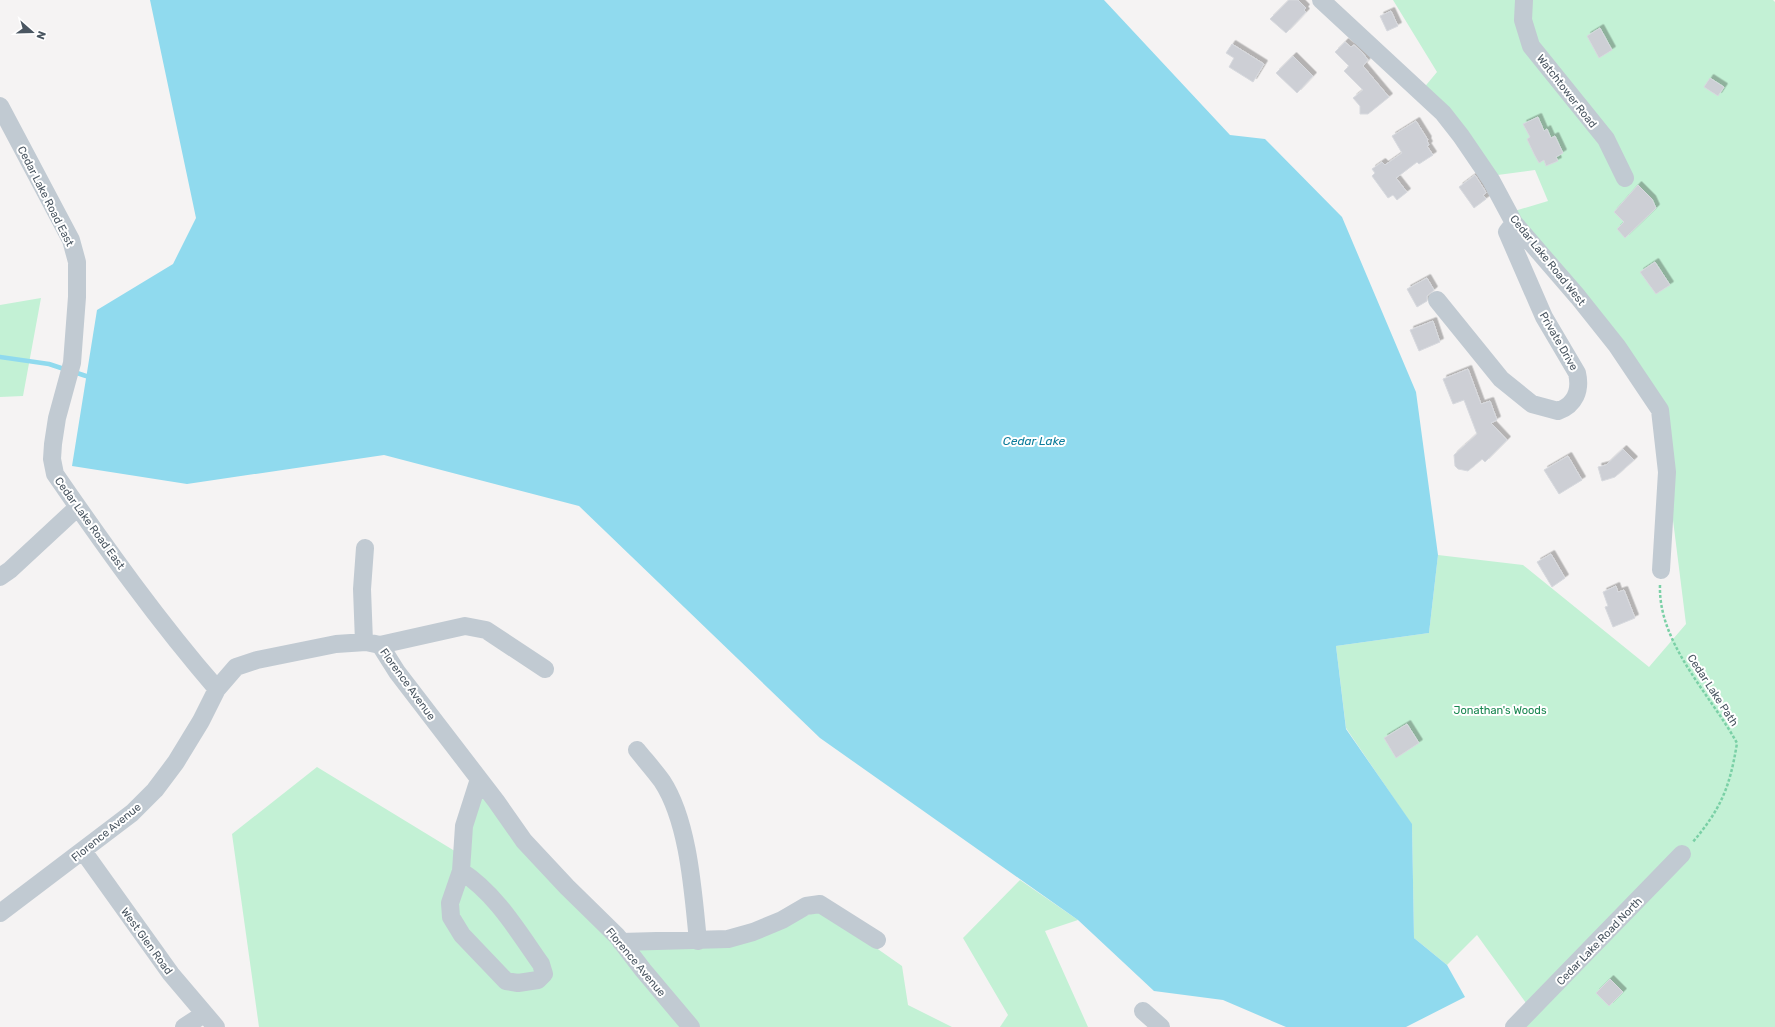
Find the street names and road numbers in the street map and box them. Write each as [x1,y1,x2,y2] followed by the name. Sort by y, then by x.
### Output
[1534,52,1599,131] street label: Watchtower Road
[15,144,77,249] street label: Cedar Lake Road East
[1507,213,1588,309] street label: Cedar Lake Road West
[1537,310,1581,373] street label: Private Drive
[52,475,128,572] street label: Cedar Lake Road East
[377,646,438,723] street label: Florence Avenue
[1684,652,1741,729] street label: Cedar Lake Path
[69,800,144,864] street label: Florence Avenue
[1554,895,1645,988] street label: Cedar Lake Road North
[118,905,175,977] street label: West Glen Road
[603,925,668,999] street label: Florence Avenue

